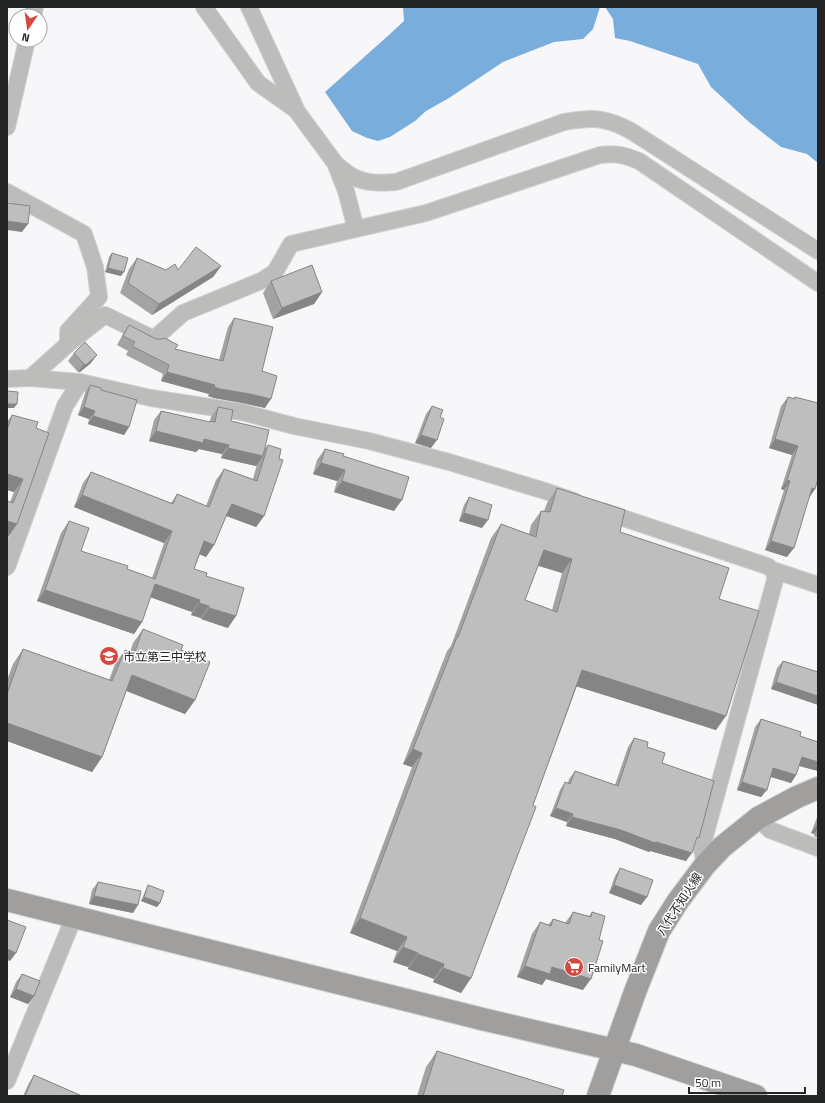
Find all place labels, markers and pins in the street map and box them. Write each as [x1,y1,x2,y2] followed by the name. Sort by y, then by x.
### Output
[98,645,120,667] school or university icon: 市立第三中学校
[123,647,207,666] place label: 市立第三中学校
[563,956,585,978] supermarket icon: FamilyMart
[588,958,646,977] place label: FamilyMart

